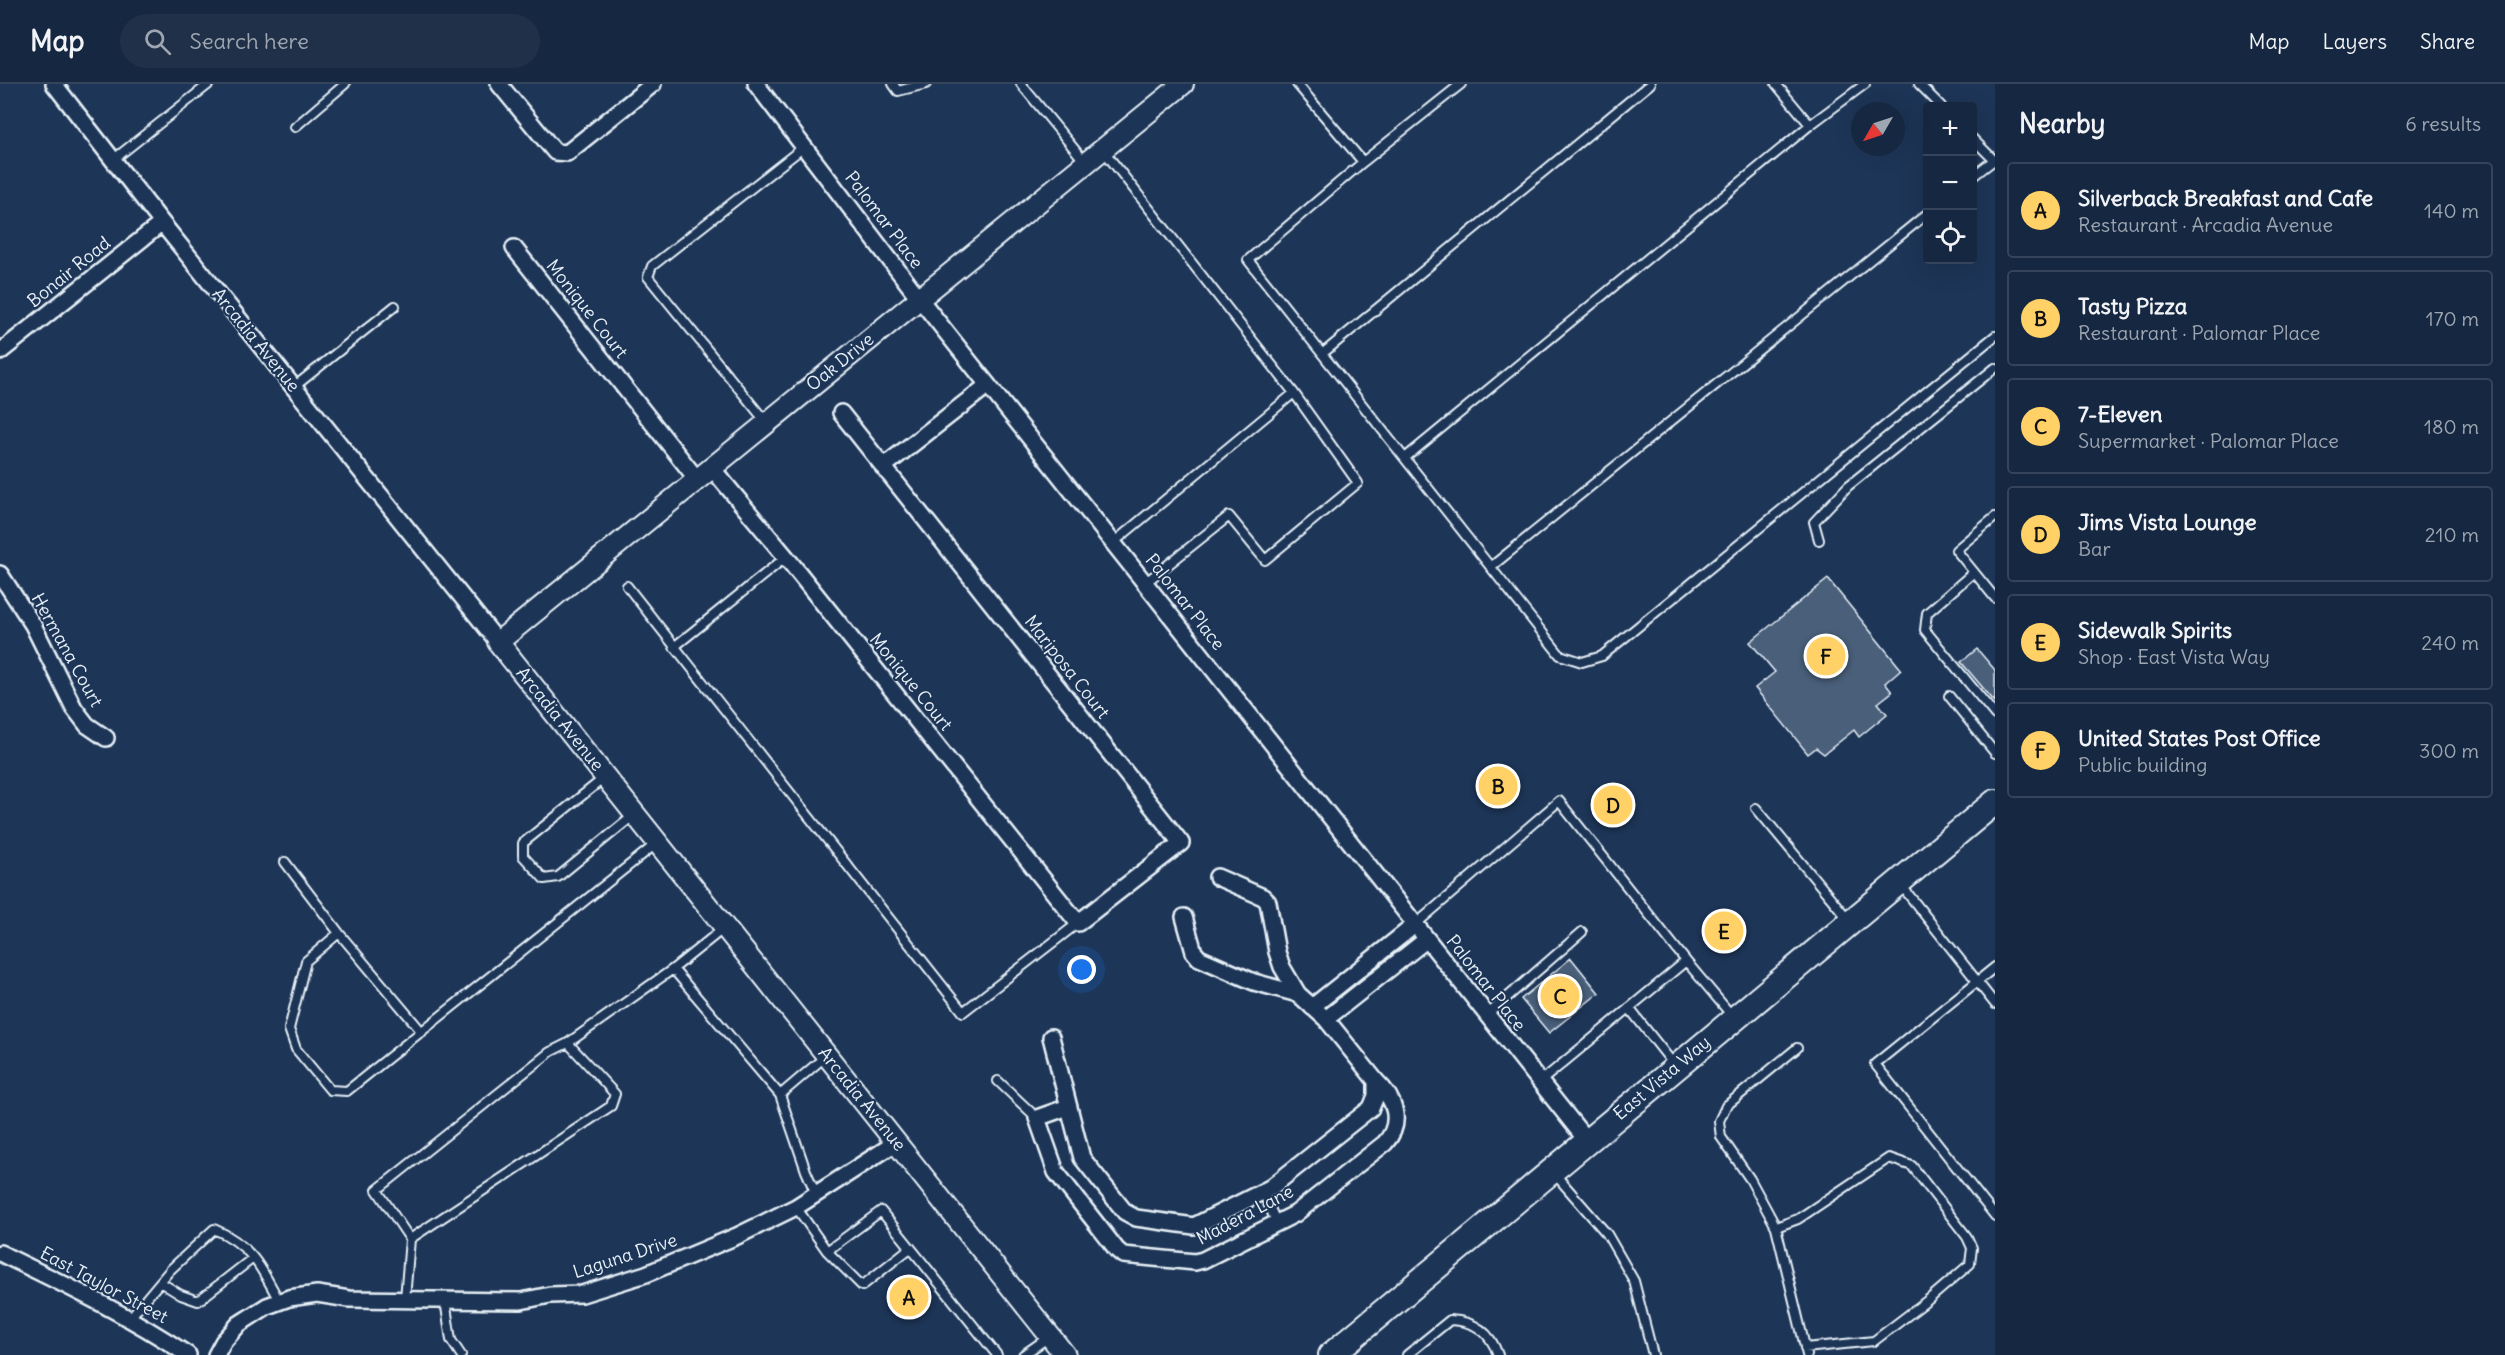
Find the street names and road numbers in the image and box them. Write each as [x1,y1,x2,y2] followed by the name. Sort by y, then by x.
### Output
[840,166,929,273] street label: Palomar Place
[22,231,115,312] street label: Bonair Road
[542,255,633,363] street label: Monique Court
[207,283,305,396] street label: Arcadia Avenue
[801,327,878,396] street label: Oak Drive
[1141,549,1230,655] street label: Palomar Place
[27,589,108,711] street label: Hermana Court
[1020,610,1115,723] street label: Mariposa Court
[865,628,958,735] street label: Monique Court
[511,662,609,775] street label: Arcadia Avenue
[1442,930,1531,1036] street label: Palomar Place
[1609,1030,1715,1125] street label: East Vista Way
[813,1042,911,1155] street label: Arcadia Avenue
[1192,1179,1297,1250] street label: Madera Lane
[570,1228,680,1283] street label: Laguna Drive
[36,1241,172,1328] street label: East Taylor Street

